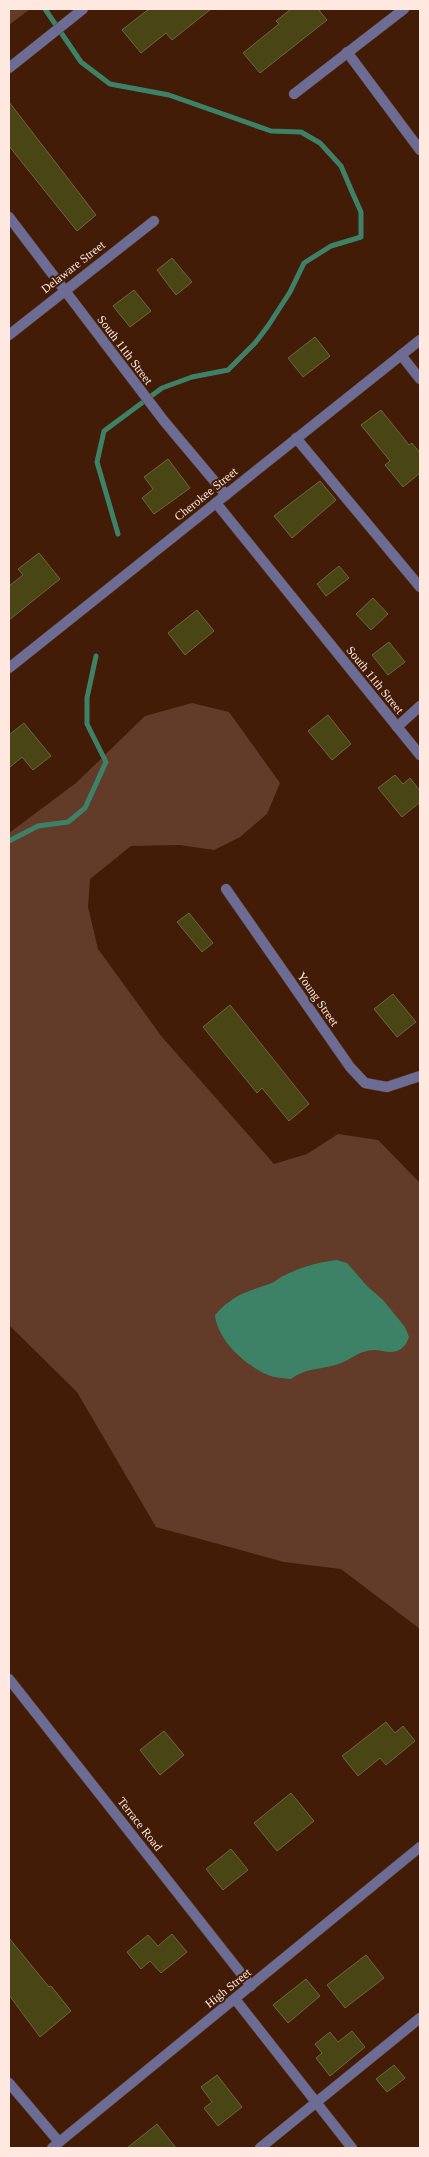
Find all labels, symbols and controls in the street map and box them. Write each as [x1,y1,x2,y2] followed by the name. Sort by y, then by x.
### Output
[38,237,108,296] street label: Delaware Street
[94,313,156,388] street label: South 11th Street
[172,464,241,524] street label: Cherokee Street
[343,643,407,717] street label: South 11th Street
[294,969,342,1029] street label: Young Street
[115,1794,165,1854] street label: Terrace Road
[202,1965,254,2011] street label: High Street

